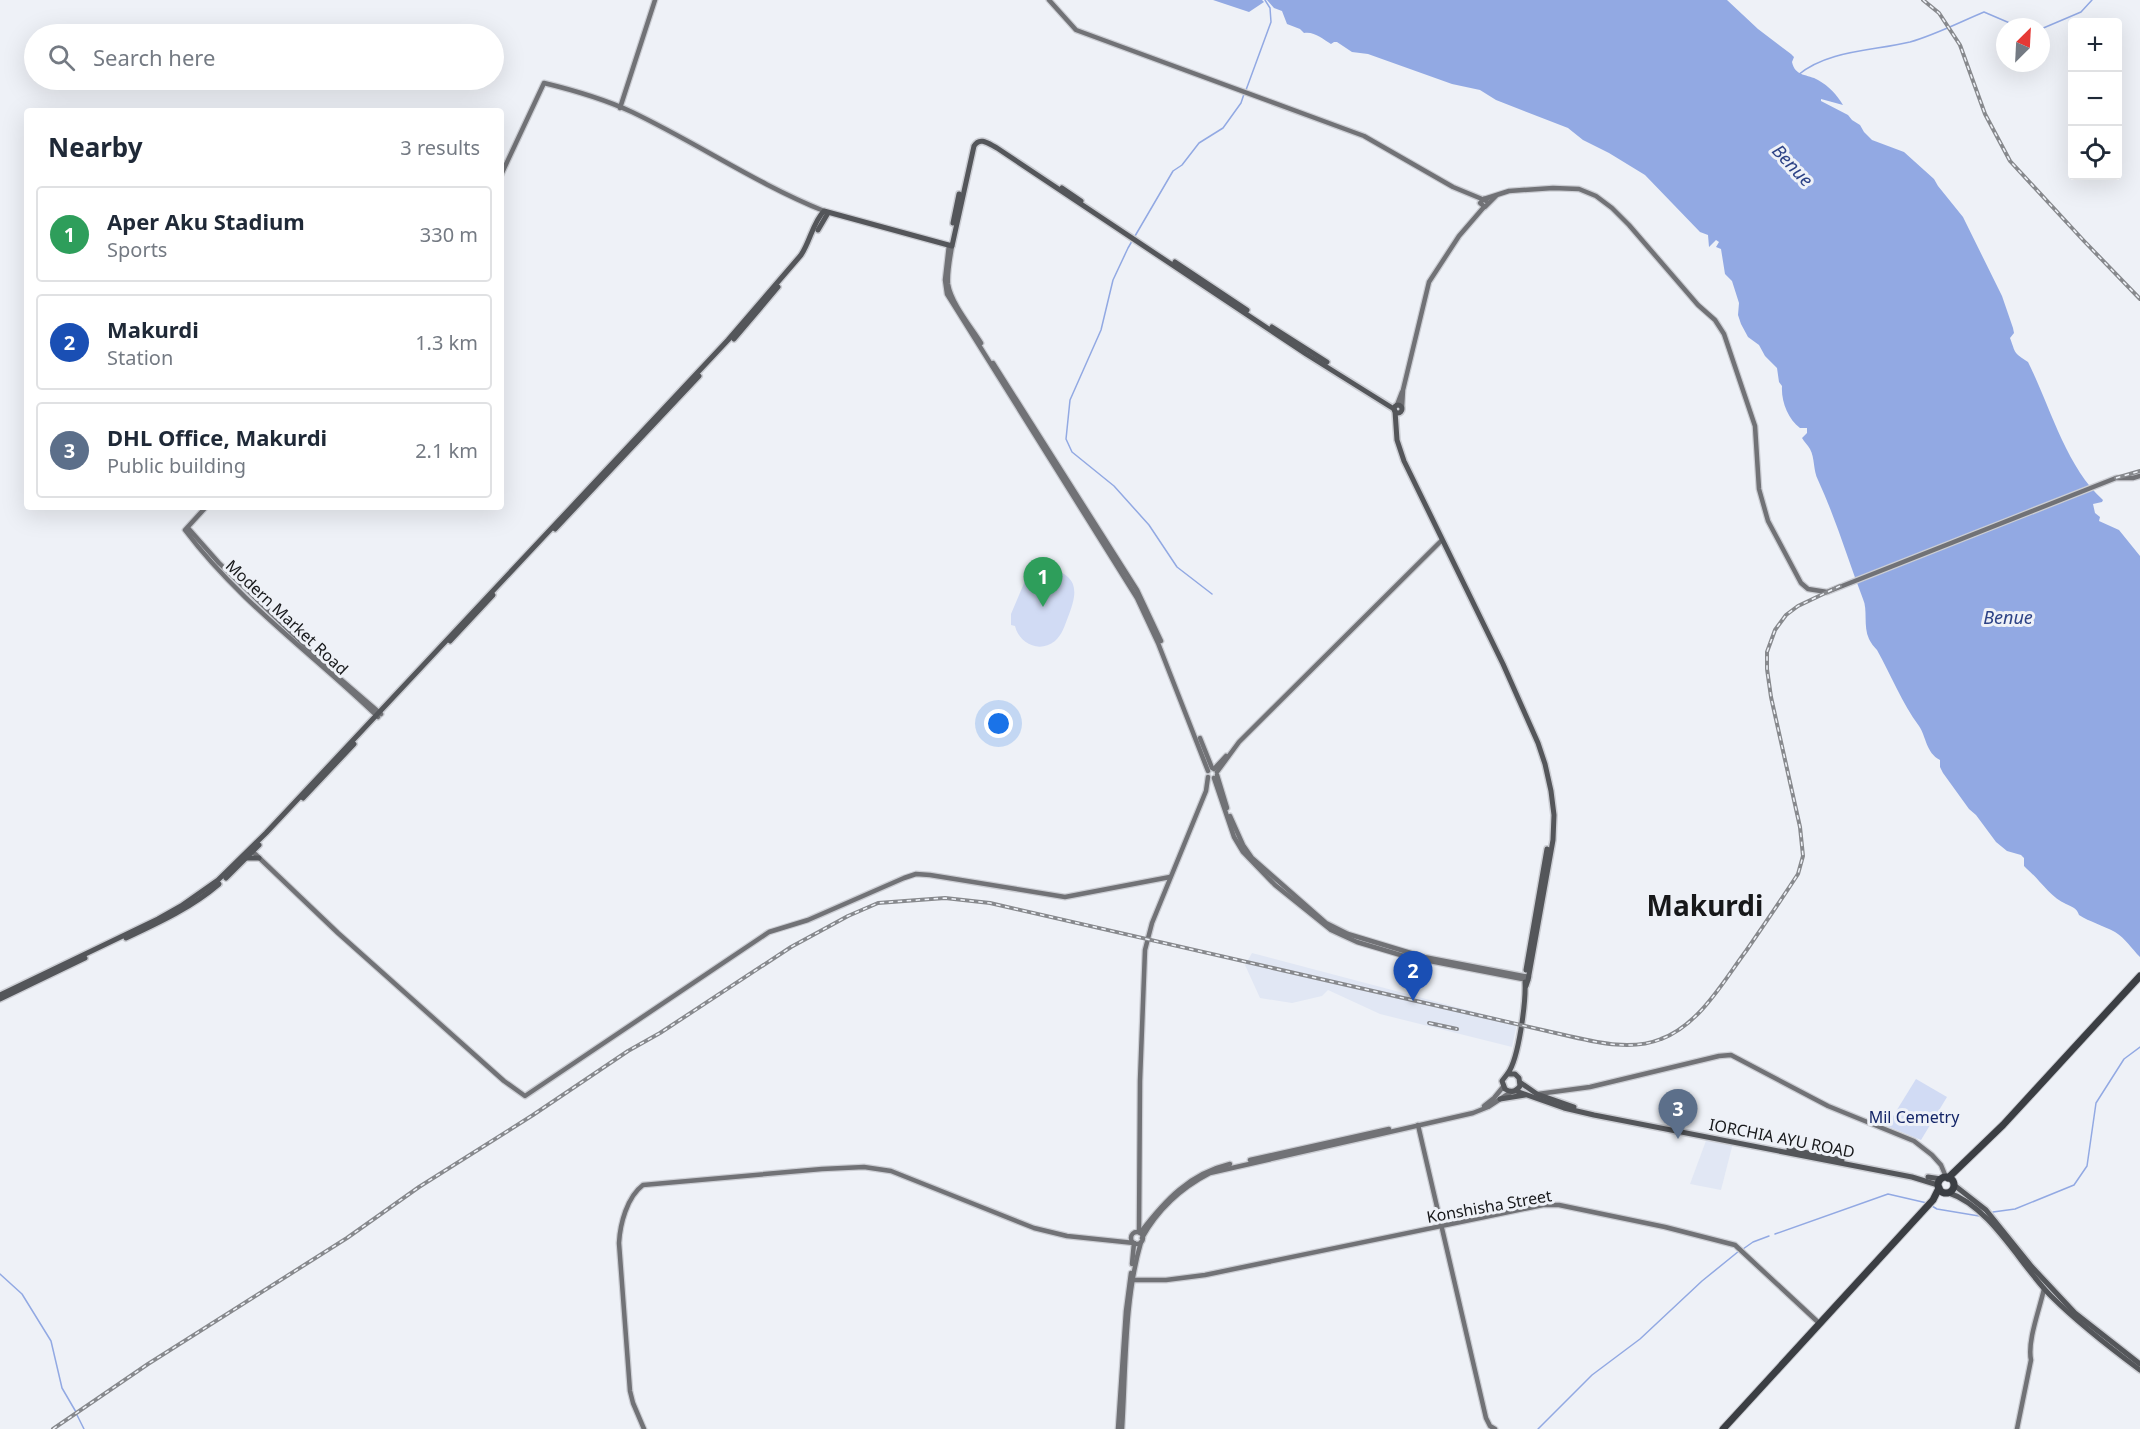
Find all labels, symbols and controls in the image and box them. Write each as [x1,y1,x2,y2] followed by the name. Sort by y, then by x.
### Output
[1996,18,2050,72] north arrow
[2068,18,2122,180] map controls
[2068,18,2122,72] button: +
[24,24,504,90] search box
[45,41,78,74] icon: search
[93,42,215,72] text: Search here
[2068,72,2122,126] button: −
[2068,126,2122,180] button: locate
[48,129,143,165] text: Nearby
[400,134,480,161] text: 3 results
[1767,139,1819,191] water label: Benue
[107,206,305,236] text: Aper Aku Stadium
[64,221,75,248] text: 1
[420,221,478,248] text: 330 m
[107,236,167,263] text: Sports
[107,314,199,344] text: Makurdi
[64,329,75,356] text: 2
[415,329,478,356] text: 1.3 km
[107,344,173,371] text: Station
[107,422,327,452] text: DHL Office, Makurdi
[64,437,75,464] text: 3
[415,437,478,464] text: 2.1 km
[107,452,246,479] text: Public building
[221,554,353,680] street label: Modern Market Road
[1024,558,1062,607] pin: 1
[1983,605,2033,629] water label: Benue
[984,709,1013,738] your location
[1647,886,1763,924] district label: Makurdi
[1394,952,1432,1001] pin: 2
[1658,1090,1698,1139] pin: 3
[1869,1106,1960,1128] park label: Mil Cemetry
[1707,1113,1857,1163] street label: IORCHIA AYU ROAD
[1425,1184,1553,1228] street label: Konshisha Street

